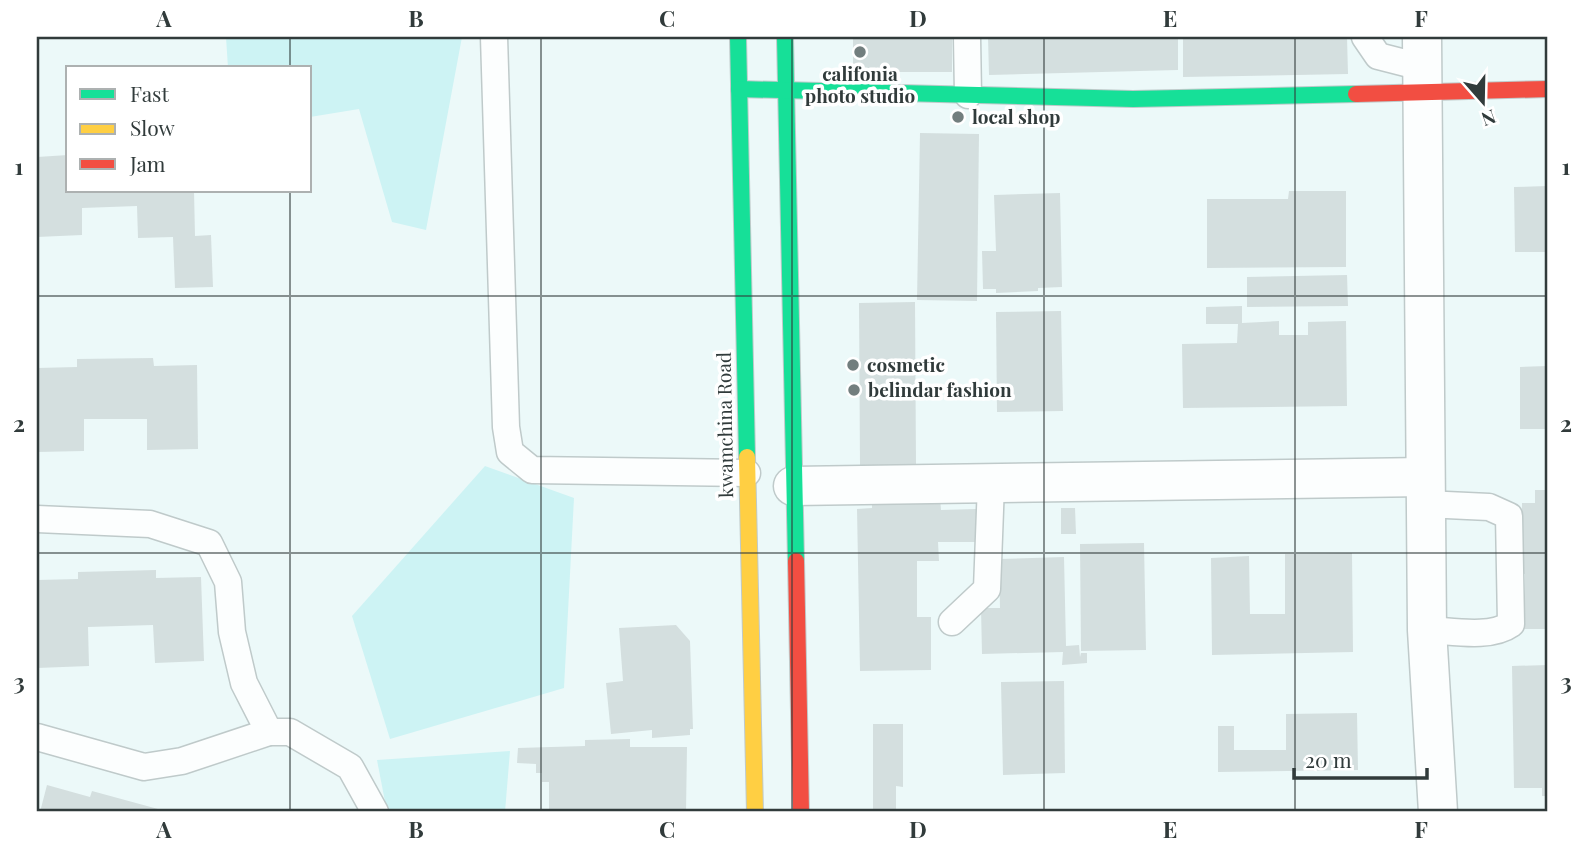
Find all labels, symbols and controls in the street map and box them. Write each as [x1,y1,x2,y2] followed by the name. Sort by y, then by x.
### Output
[155,2,172,33] text: A
[408,2,424,33] text: B
[659,2,675,33] text: C
[909,2,927,33] text: D
[1163,2,1177,33] text: E
[1414,2,1428,33] text: F
[852,44,868,60] marker: califonia photo studio
[805,60,916,108] place label: califonia photo studio
[66,66,312,192] legend
[1448,66,1518,136] north arrow
[130,79,169,107] text: Fast
[972,103,1061,129] place label: local shop
[1478,104,1500,134] text: N
[950,109,966,125] marker: local shop
[130,113,175,141] text: Slow
[129,149,166,177] text: Jam
[15,150,24,181] text: 1
[1562,150,1571,181] text: 1
[867,351,945,377] place label: cosmetic
[710,352,738,498] street label: kwamchina Road
[845,357,861,373] marker: cosmetic
[868,376,1012,402] place label: belindar fashion
[846,382,862,398] marker: belindar fashion
[13,407,25,438] text: 2
[1560,407,1572,438] text: 2
[13,665,25,696] text: 3
[1560,665,1572,696] text: 3
[1294,737,1428,781] scale bar
[1305,745,1352,773] text: 20 m
[155,813,172,844] text: A
[408,813,424,844] text: B
[659,813,675,844] text: C
[909,813,927,844] text: D
[1163,813,1177,844] text: E
[1414,813,1428,844] text: F

